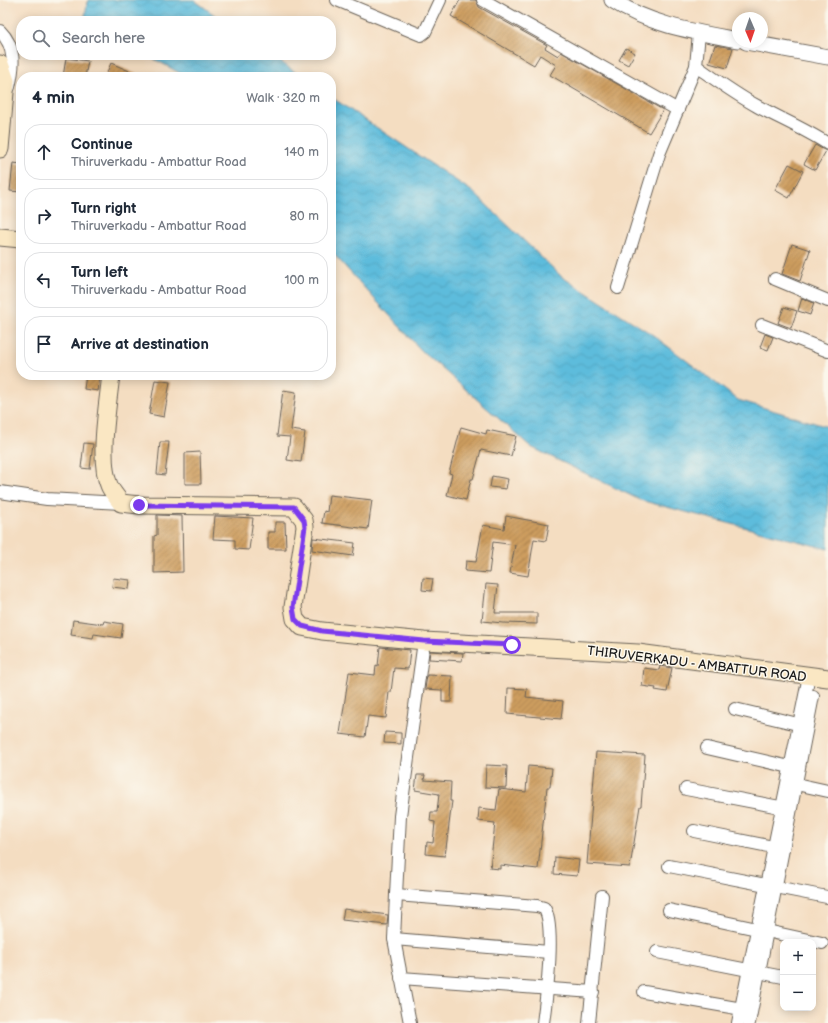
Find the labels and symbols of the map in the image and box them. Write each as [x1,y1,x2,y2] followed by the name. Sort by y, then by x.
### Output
[732,12,768,48] north arrow
[130,496,148,514] route end
[503,636,521,654] route start
[586,643,807,685] street label: THIRUVERKADU - AMBATTUR ROAD

